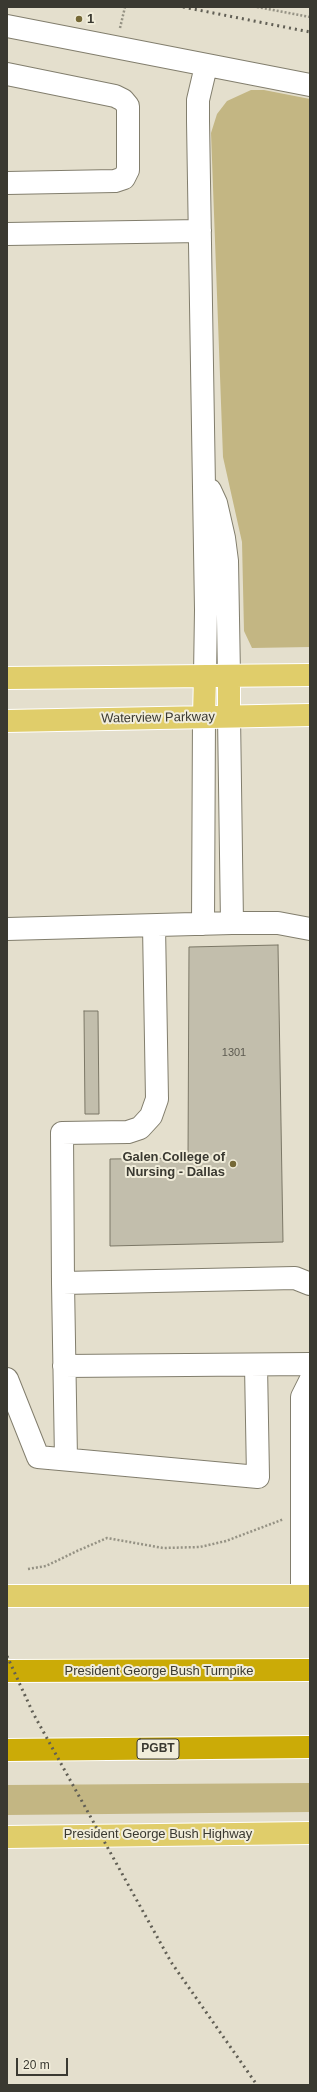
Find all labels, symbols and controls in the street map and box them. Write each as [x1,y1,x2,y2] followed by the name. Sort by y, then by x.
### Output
[87,11,94,27] place label: 1
[74,14,84,24] marker: 1
[101,709,215,727] street label: Waterview Parkway
[222,1046,246,1060] house number: 1301
[122,1149,225,1180] place label: Galen College of Nursing - Dallas
[228,1159,238,1169] marker: Galen College of Nursing - Dallas
[65,1663,253,1679] street label: President George Bush Turnpike
[137,1739,179,1759] road number: PGBT
[64,1826,252,1842] street label: President George Bush Highway
[18,2050,70,2076] scale bar
[23,2058,50,2072] text: 20 m

